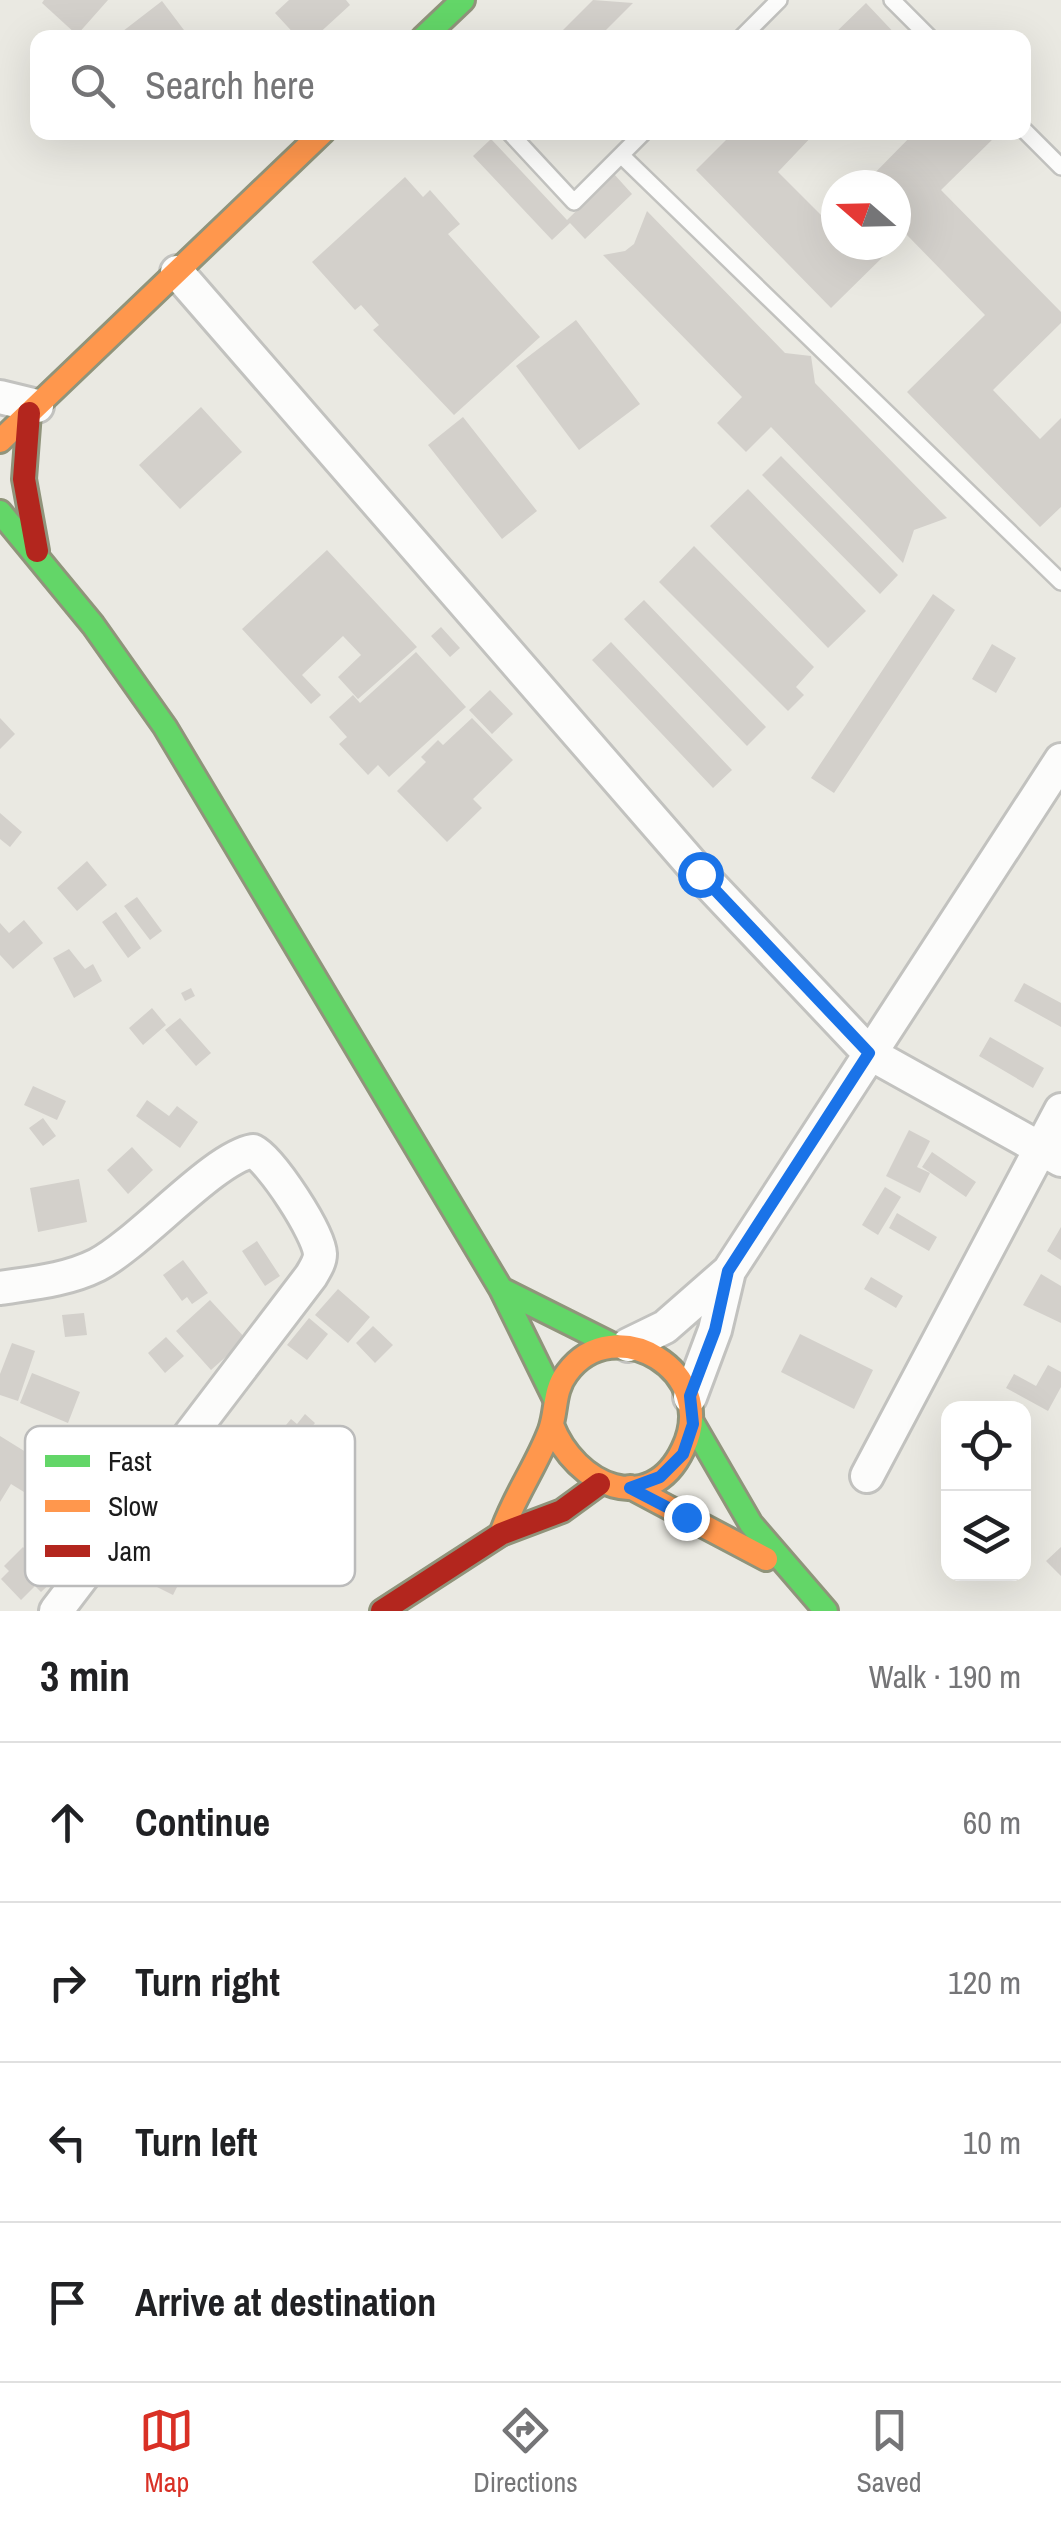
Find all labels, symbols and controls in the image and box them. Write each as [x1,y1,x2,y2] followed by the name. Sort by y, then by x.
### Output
[30,30,1031,140] search box
[65,58,120,113] icon: search
[145,60,315,111] text: Search here
[821,170,911,260] north arrow
[678,852,724,898] route start
[941,1401,1031,1581] map controls
[941,1401,1031,1491] button: locate
[25,1426,355,1586] legend
[108,1442,152,1480] text: Fast
[108,1487,158,1525] text: Slow
[941,1491,1031,1581] button: layers
[664,1495,710,1541] route end
[108,1532,151,1570] text: Jam
[40,1648,130,1704] text: 3 min
[869,1655,1021,1698] text: Walk · 190 m
[40,1795,95,1850] icon: ahead
[135,1797,270,1848] text: Continue
[963,1801,1021,1844] text: 60 m
[40,1955,95,2010] icon: right
[135,1957,280,2008] text: Turn right
[948,1961,1021,2004] text: 120 m
[40,2115,95,2170] icon: left
[135,2117,257,2168] text: Turn left
[963,2121,1021,2164] text: 10 m
[40,2275,95,2330] icon: arrive
[135,2277,436,2328] text: Arrive at destination
[139,2403,194,2501] tab: Map
[473,2403,578,2501] tab: Directions
[857,2403,922,2501] tab: Saved

